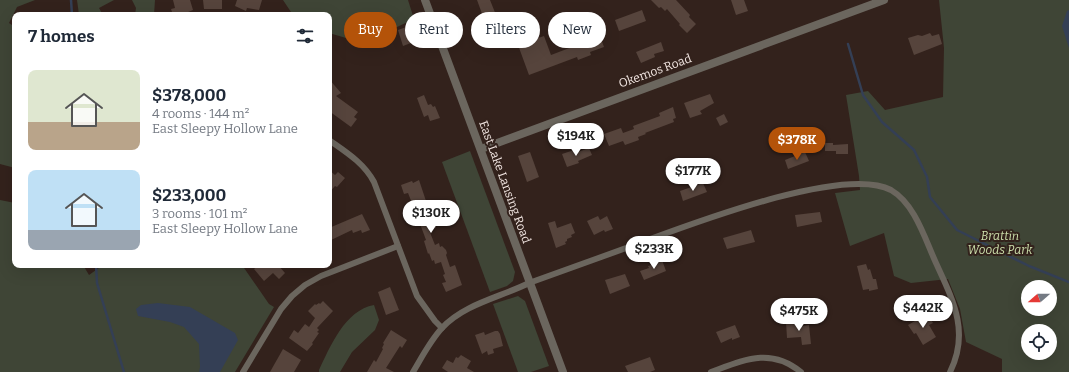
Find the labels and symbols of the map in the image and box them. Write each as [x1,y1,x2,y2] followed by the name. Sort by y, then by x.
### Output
[617,51,693,91] street label: Okemos Road
[476,119,534,245] street label: East Lake Lansing Road
[548,123,604,157] pin: $194K
[769,127,825,161] pin: $378K
[665,158,721,192] pin: $177K
[403,200,459,234] pin: $130K
[968,229,1033,257] park label: Brattin Woods Park
[626,236,682,270] pin: $233K
[1021,280,1057,316] north arrow
[895,295,951,329] pin: $442K
[771,298,827,332] pin: $475K

